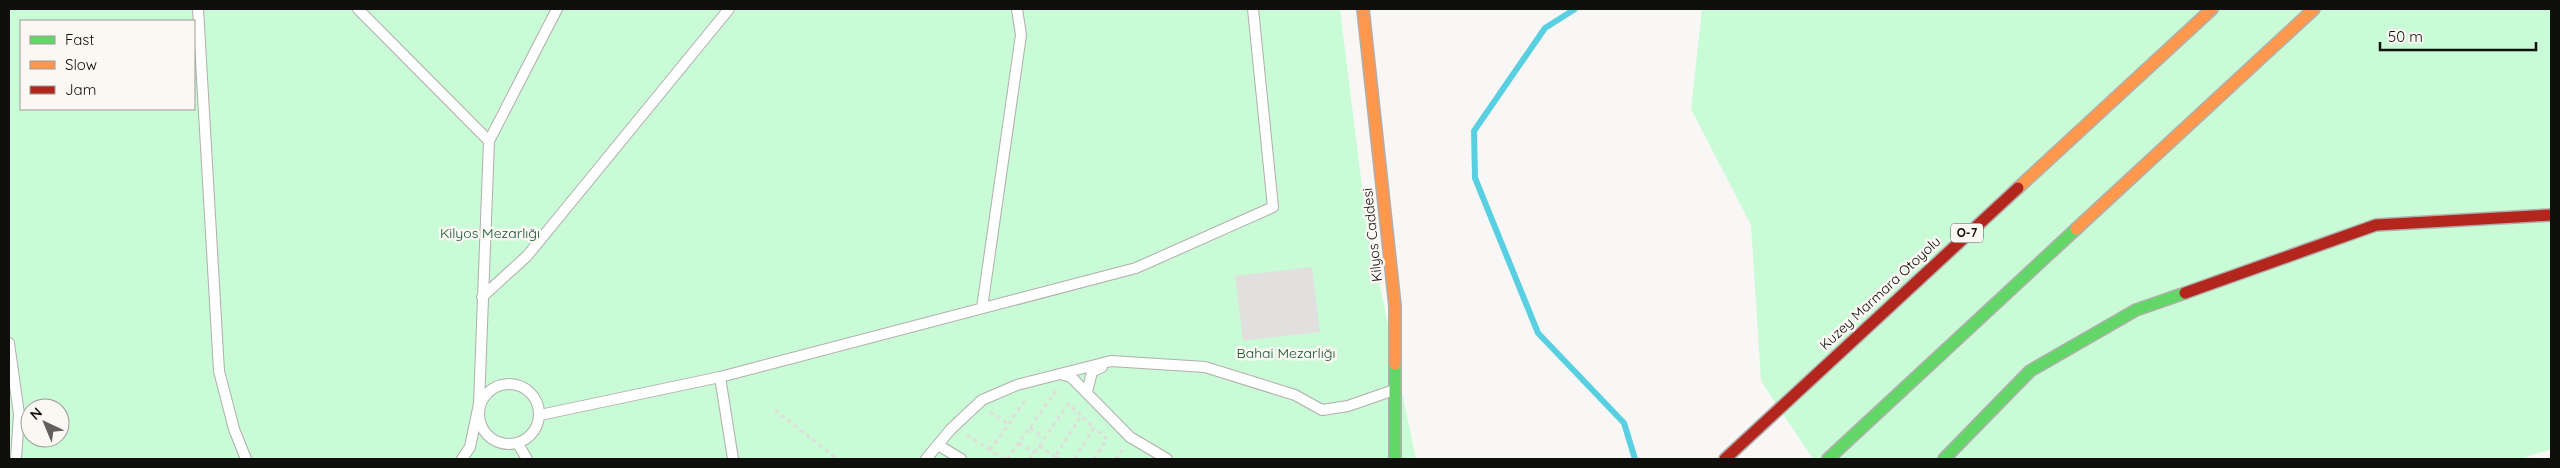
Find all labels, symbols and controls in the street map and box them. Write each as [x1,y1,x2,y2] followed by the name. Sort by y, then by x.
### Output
[20,20,195,110] legend
[2380,20,2536,52] scale bar
[2388,27,2423,46] text: 50 m
[65,30,94,49] text: Fast
[65,55,97,74] text: Slow
[65,80,96,99] text: Jam
[1358,187,1386,283] street label: Kilyos Caddesi
[440,224,540,242] park label: Kilyos Mezarlığı
[1951,224,1983,242] road number: O-7
[1816,232,1944,354] street label: Kuzey Marmara Otoyolu
[1237,344,1335,362] park label: Bahai Mezarlığı
[20,398,70,448] north arrow
[26,404,46,424] text: N

